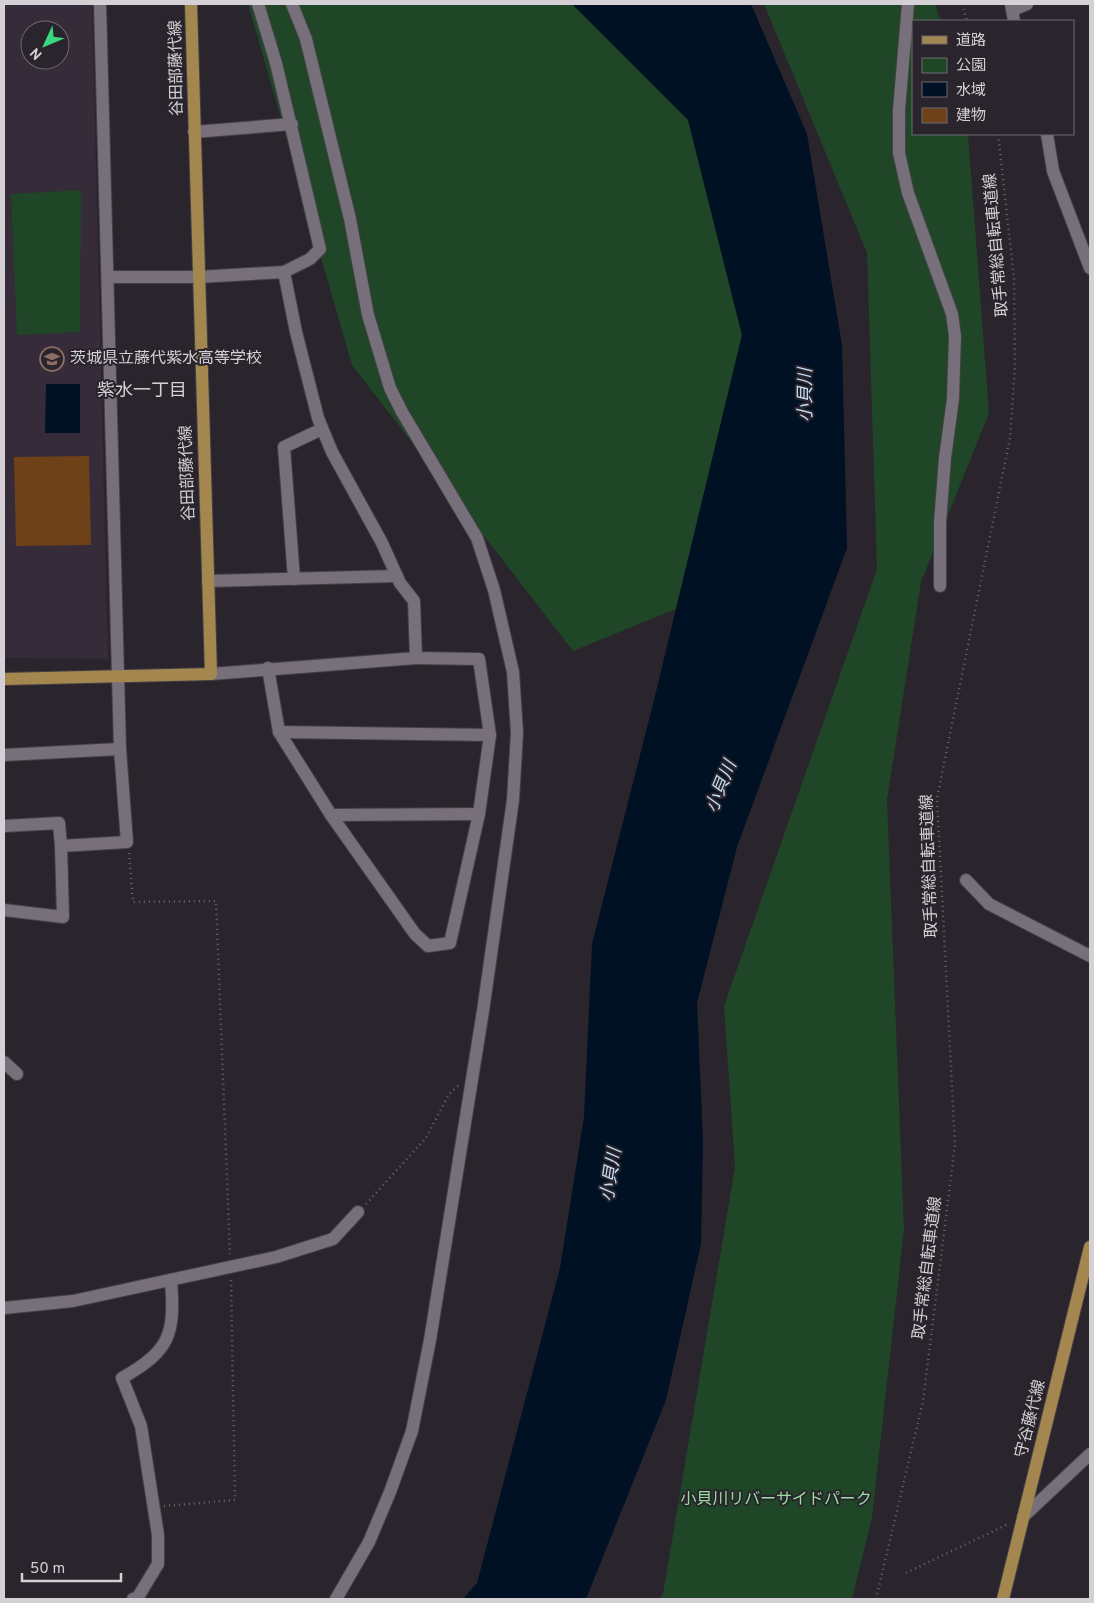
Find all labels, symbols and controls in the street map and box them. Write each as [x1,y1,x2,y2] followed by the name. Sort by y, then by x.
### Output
[20,20,70,70] north arrow
[166,20,188,116] street label: 谷田部藤代線
[912,20,1074,135] legend
[956,32,986,51] text: 道路
[27,43,46,63] text: N
[956,57,986,76] text: 公園
[956,82,986,101] text: 水域
[956,107,986,126] text: 建物
[981,172,1013,318] street label: 取手常総自転車道線
[39,346,65,372] school or university icon: 茨城県立藤代紫水高等学校
[70,349,262,369] place label: 茨城県立藤代紫水高等学校
[795,366,818,422] water label: 小貝川
[97,380,187,403] district label: 紫水一丁目
[176,425,200,521] street label: 谷田部藤代線
[701,756,744,816] water label: 小貝川
[917,794,943,938] street label: 取手常総自転車道線
[596,1145,628,1203] water label: 小貝川
[909,1195,947,1341] street label: 取手常総自転車道線
[1012,1378,1050,1460] street label: 守谷藤代線
[680,1490,872,1510] park label: 小貝川リバーサイドパーク
[22,1550,121,1582] scale bar
[30,1560,65,1579] text: 50 m

